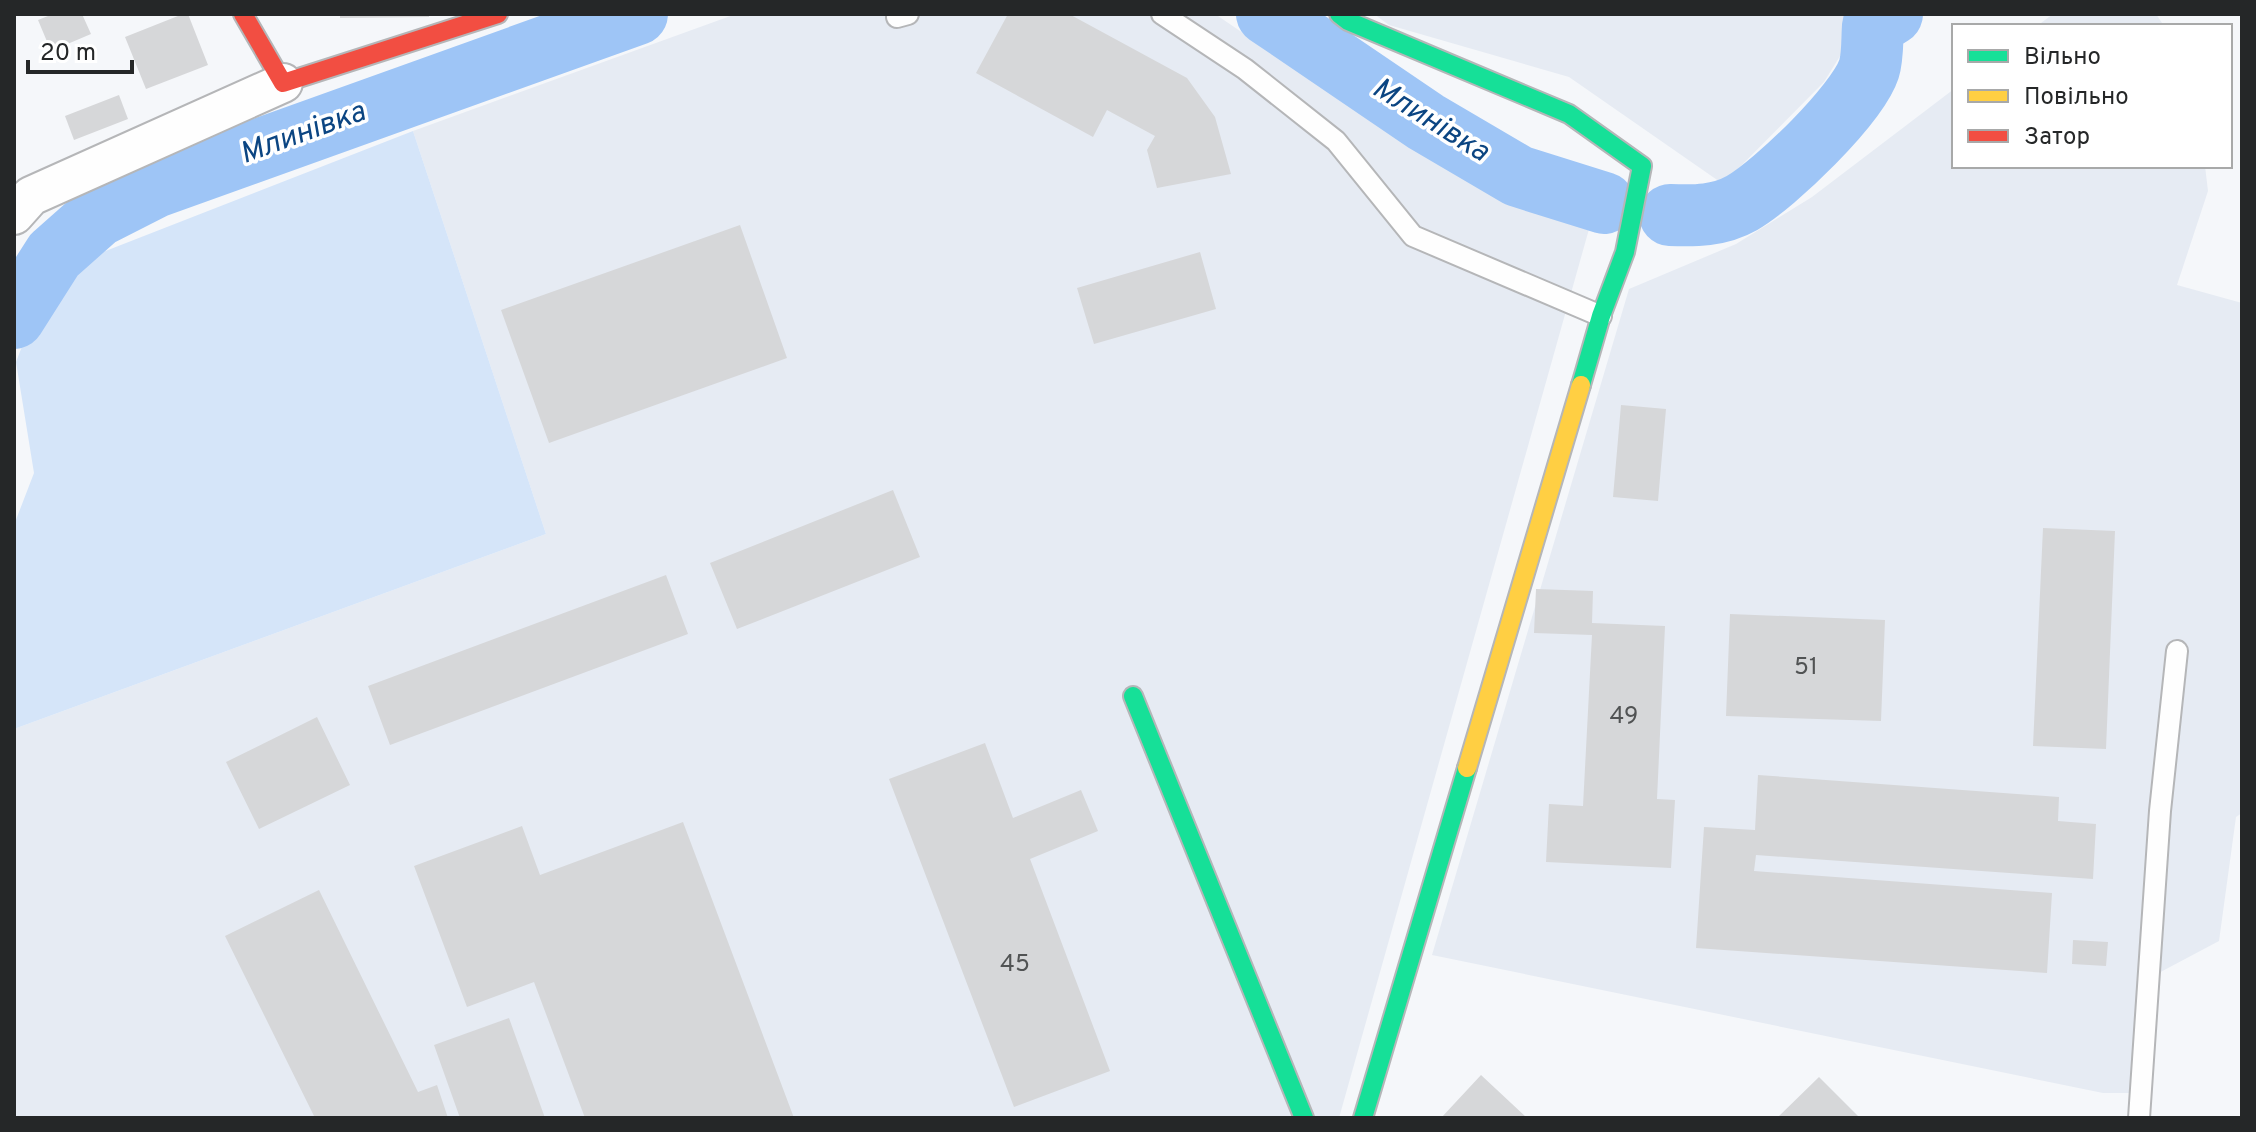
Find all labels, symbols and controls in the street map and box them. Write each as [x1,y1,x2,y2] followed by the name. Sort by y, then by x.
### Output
[28,24,132,74] scale bar
[1952,24,2232,168] legend
[40,39,96,69] text: 20 m
[2024,43,2101,73] text: Вільно
[1365,71,1496,172] water label: Млинівка
[2024,83,2129,113] text: Повільно
[235,94,371,174] water label: Млинівка
[2024,123,2090,153] text: Затор
[1794,653,1818,683] house number: 51
[1610,702,1638,732] house number: 49
[1000,950,1030,980] house number: 45

